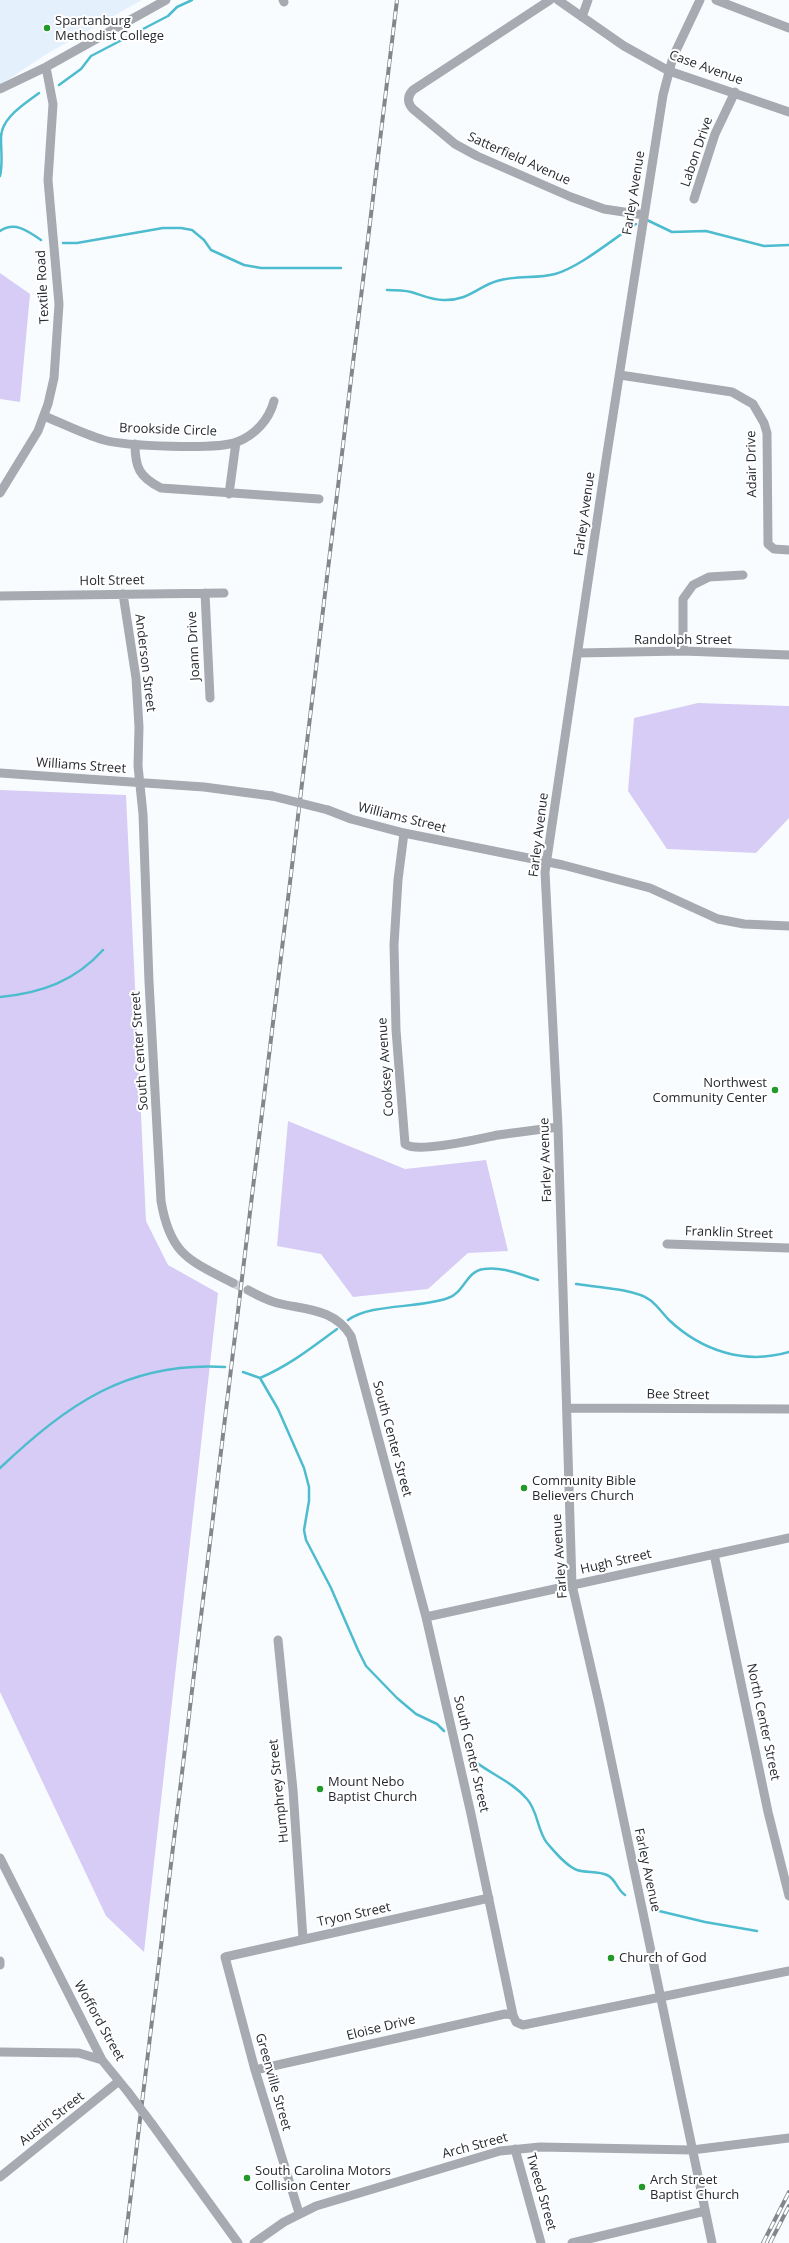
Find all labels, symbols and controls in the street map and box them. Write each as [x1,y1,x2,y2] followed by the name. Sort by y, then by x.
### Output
[55,13,164,44] place label: Spartanburg Methodist College
[42,23,52,33] marker: Spartanburg Methodist College
[667,47,745,89] street label: Case Avenue
[678,115,716,189] street label: Labon Drive
[465,129,573,189] street label: Satterfield Avenue
[620,150,648,236] street label: Farley Avenue
[33,250,53,324] street label: Textile Road
[119,420,217,440] street label: Brookside Circle
[744,430,760,498] street label: Adair Drive
[571,471,599,557] street label: Farley Avenue
[79,573,145,589] street label: Holt Street
[184,611,204,681] street label: Joann Drive
[131,613,159,713] street label: Anderson Street
[634,632,732,648] street label: Randolph Street
[35,755,127,777] street label: Williams Street
[526,792,552,878] street label: Farley Avenue
[356,800,448,836] street label: Williams Street
[128,991,152,1111] street label: South Center Street
[375,1017,397,1117] street label: Cooksey Avenue
[652,1075,767,1106] place label: Northwest Community Center
[770,1085,780,1095] marker: Northwest Community Center
[537,1117,555,1203] street label: Farley Avenue
[685,1224,773,1242] street label: Franklin Street
[369,1379,415,1499] street label: South Center Street
[647,1387,709,1403] street label: Bee Street
[532,1473,636,1504] place label: Community Bible Believers Church
[519,1483,529,1493] marker: Community Bible Believers Church
[549,1513,571,1599] street label: Farley Avenue
[579,1546,653,1578] street label: Hugh Street
[743,1662,783,1782] street label: North Center Street
[450,1694,492,1814] street label: South Center Street
[266,1738,292,1844] street label: Humphrey Street
[328,1774,417,1805] place label: Mount Nebo Baptist Church
[315,1784,325,1794] marker: Mount Nebo Baptist Church
[631,1827,663,1913] street label: Farley Avenue
[316,1900,392,1930] street label: Tryon Street
[619,1950,707,1966] place label: Church of God
[606,1953,616,1963] marker: Church of God
[71,1978,127,2064] street label: Wofford Street
[345,2012,417,2044] street label: Eloise Drive
[252,2031,294,2133] street label: Greenville Street
[16,2089,88,2149] street label: Austin Street
[440,2130,510,2162] street label: Arch Street
[523,2152,559,2232] street label: Tweed Street
[255,2163,391,2194] place label: South Carolina Motors Collision Center
[650,2172,739,2203] place label: Arch Street Baptist Church
[242,2173,252,2183] marker: South Carolina Motors Collision Center
[637,2182,647,2192] marker: Arch Street Baptist Church

